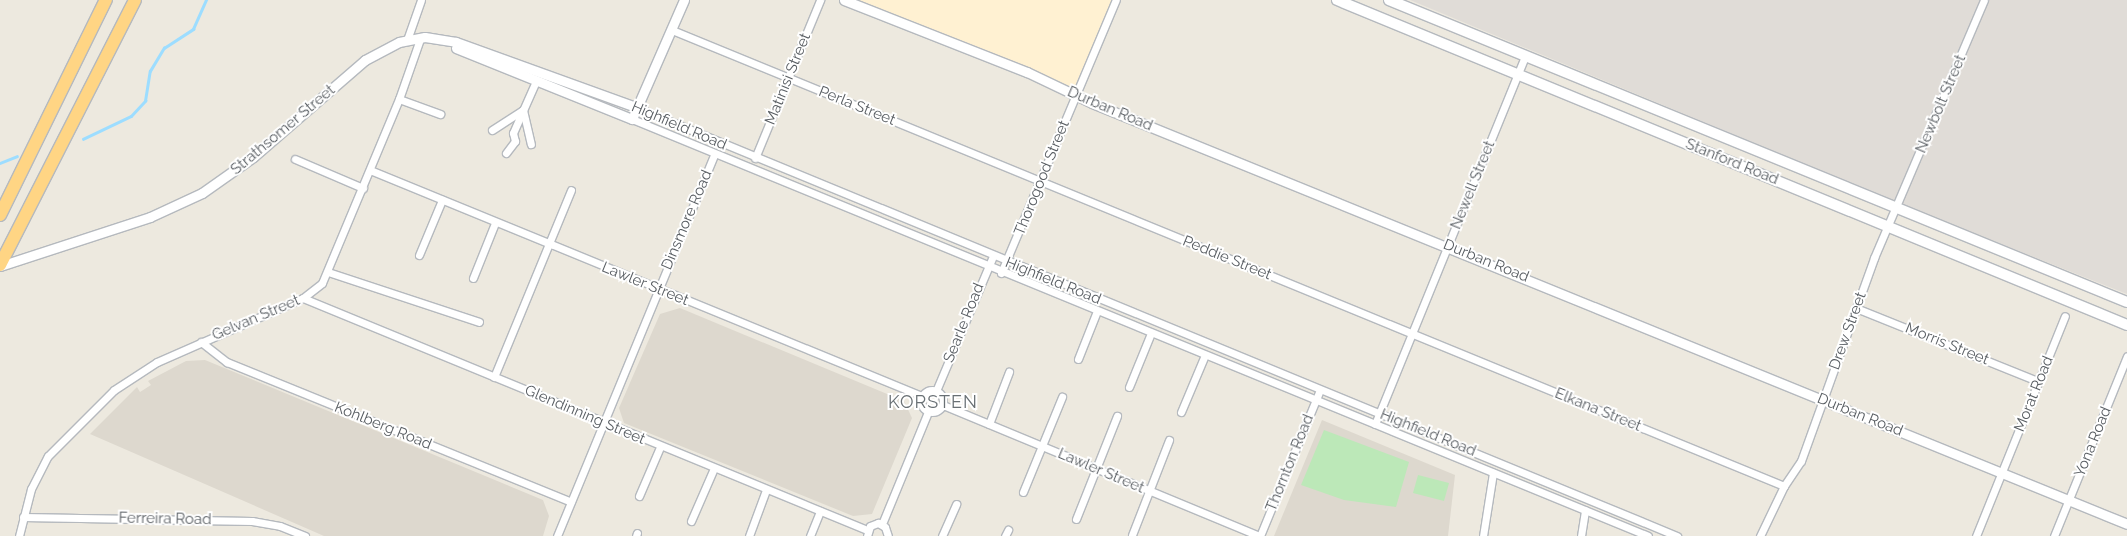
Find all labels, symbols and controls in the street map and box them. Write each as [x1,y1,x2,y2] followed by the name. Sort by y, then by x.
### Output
[761,30,815,128] street label: Matinisi Street
[1912,52,1970,156] street label: Newbolt Street
[227,81,339,179] street label: Strathsomer Street
[816,82,898,130] street label: Perla Street
[1065,83,1155,135] street label: Durban Road
[629,98,729,154] street label: Highfield Road
[1011,118,1073,238] street label: Thorogood Street
[1683,135,1781,189] street label: Stanford Road
[1447,138,1499,232] street label: Newell Street
[658,168,716,272] street label: Dinsmore Road
[1180,232,1274,284] street label: Peddie Street
[1440,236,1532,286] street label: Durban Road
[1002,254,1104,308] street label: Highfield Road
[599,258,691,310] street label: Lawler Street
[940,281,988,365] street label: Searle Road
[1826,289,1870,373] street label: Drew Street
[209,291,303,345] street label: Gelvan Street
[1903,319,1991,369] street label: Morris Street
[2011,353,2057,435] street label: Morat Road
[522,381,648,449] street label: Glendinning Street
[1552,384,1644,436] street label: Elkana Street
[1814,390,1906,440] street label: Durban Road
[887,391,979,413] district label: KORSTEN
[332,398,434,454] street label: Kohlberg Road
[2071,404,2115,480] street label: Yona Road
[1377,406,1479,460] street label: Highfield Road
[1262,412,1318,514] street label: Thornton Road
[1055,445,1147,497] street label: Lawler Street
[118,509,212,529] street label: Ferreira Road

